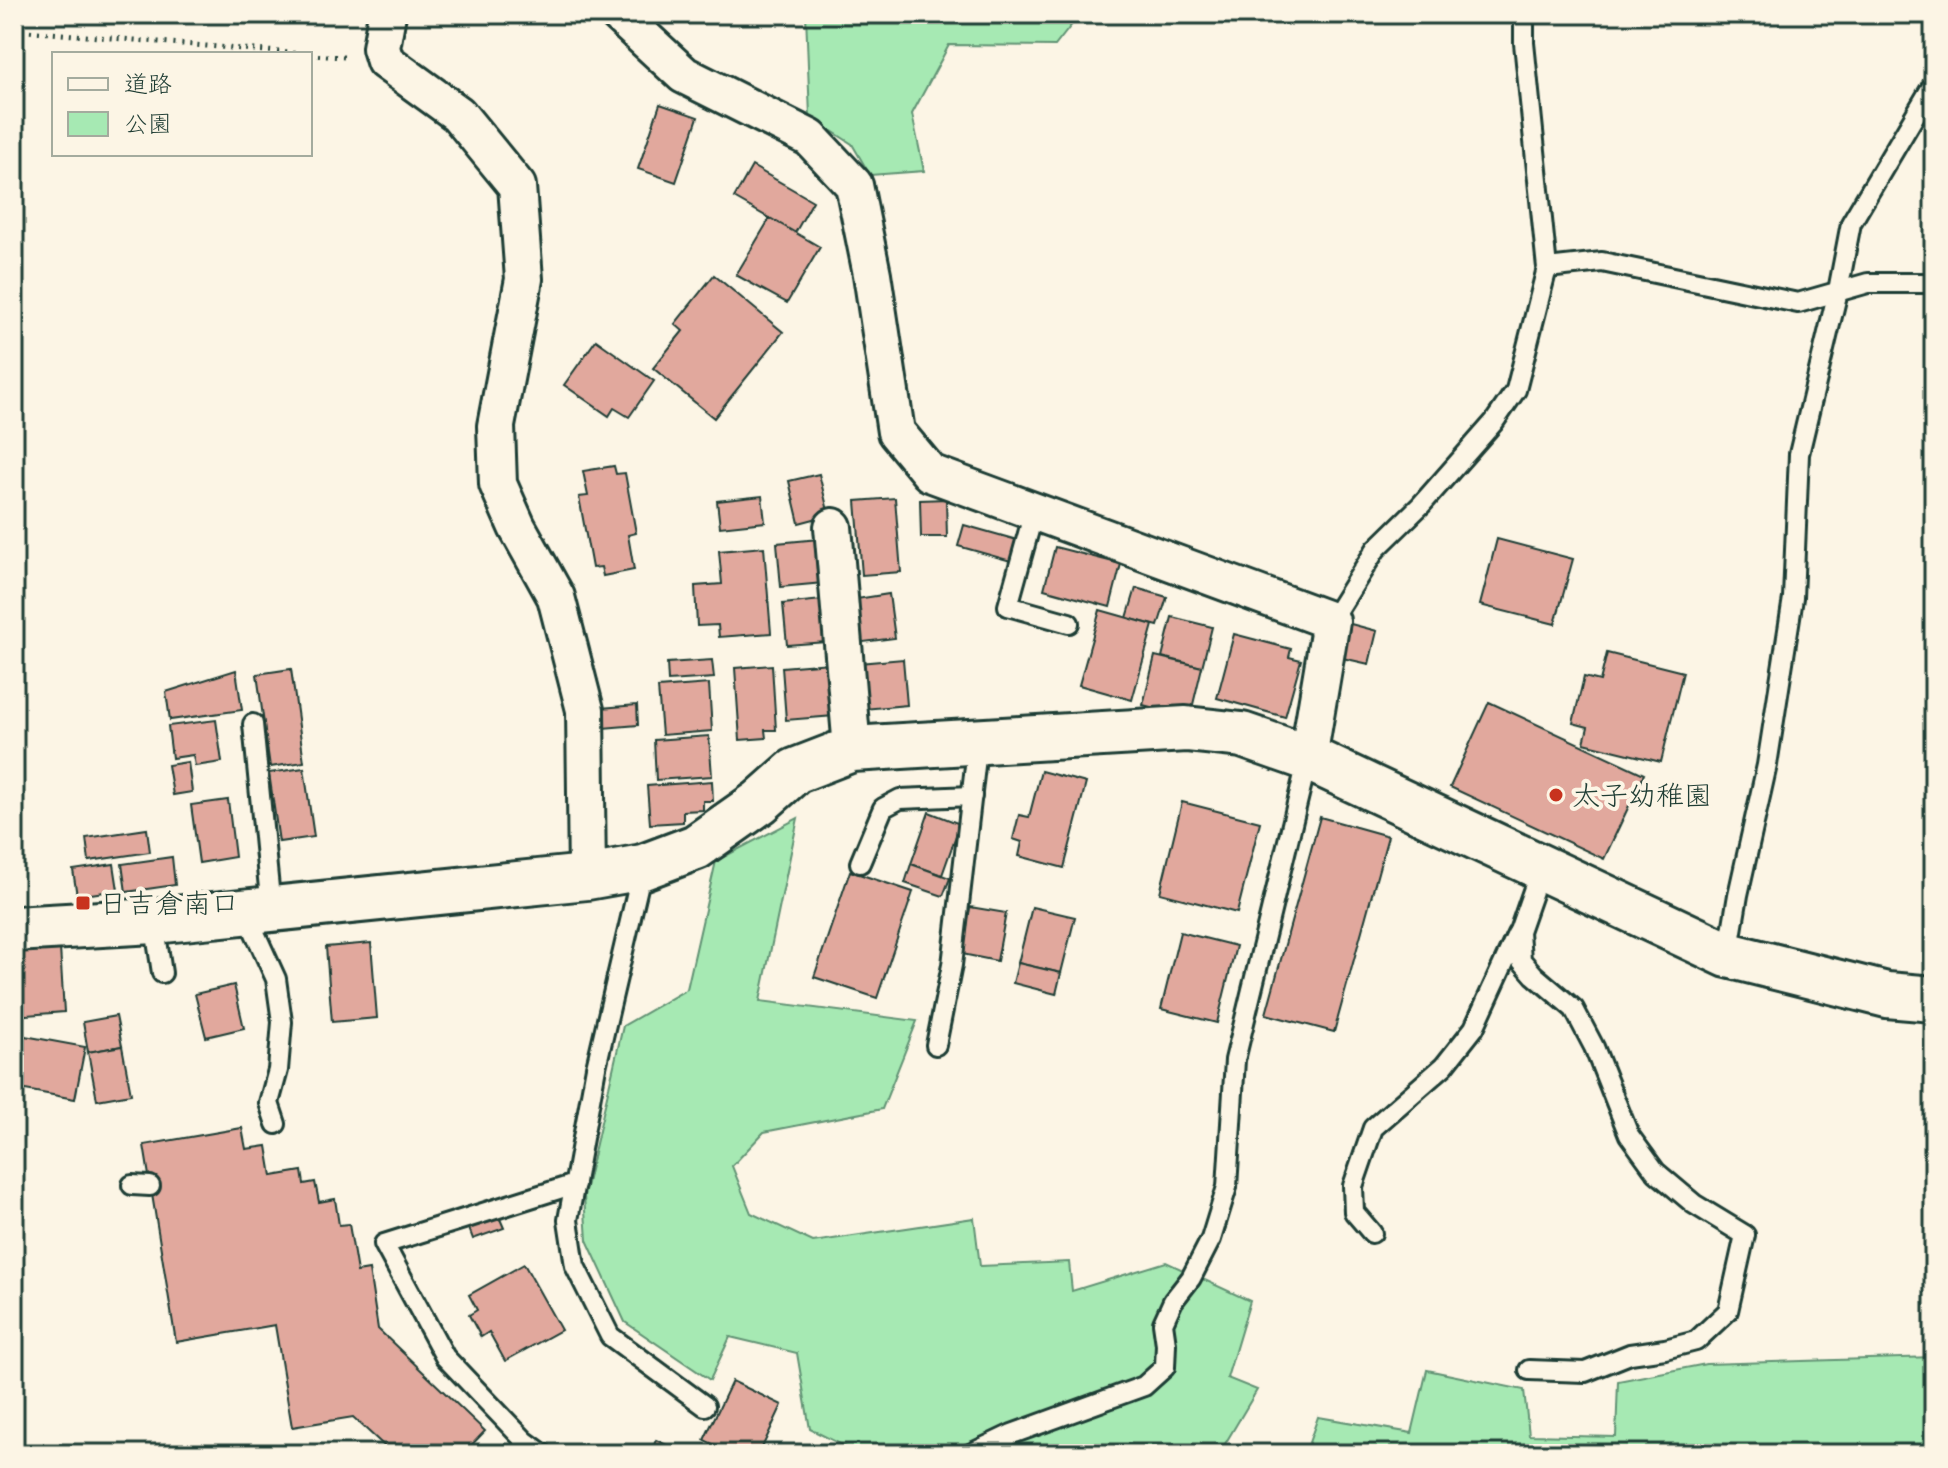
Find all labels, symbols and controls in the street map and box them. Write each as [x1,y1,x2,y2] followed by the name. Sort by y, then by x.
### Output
[52,52,312,156] legend
[124,69,172,98] text: 道路
[124,109,172,138] text: 公園
[1572,778,1712,812] place label: 太子幼稚園
[1547,786,1565,804] marker: 太子幼稚園
[99,886,239,920] place label: 日吉倉南口
[74,894,92,912] marker: 日吉倉南口

